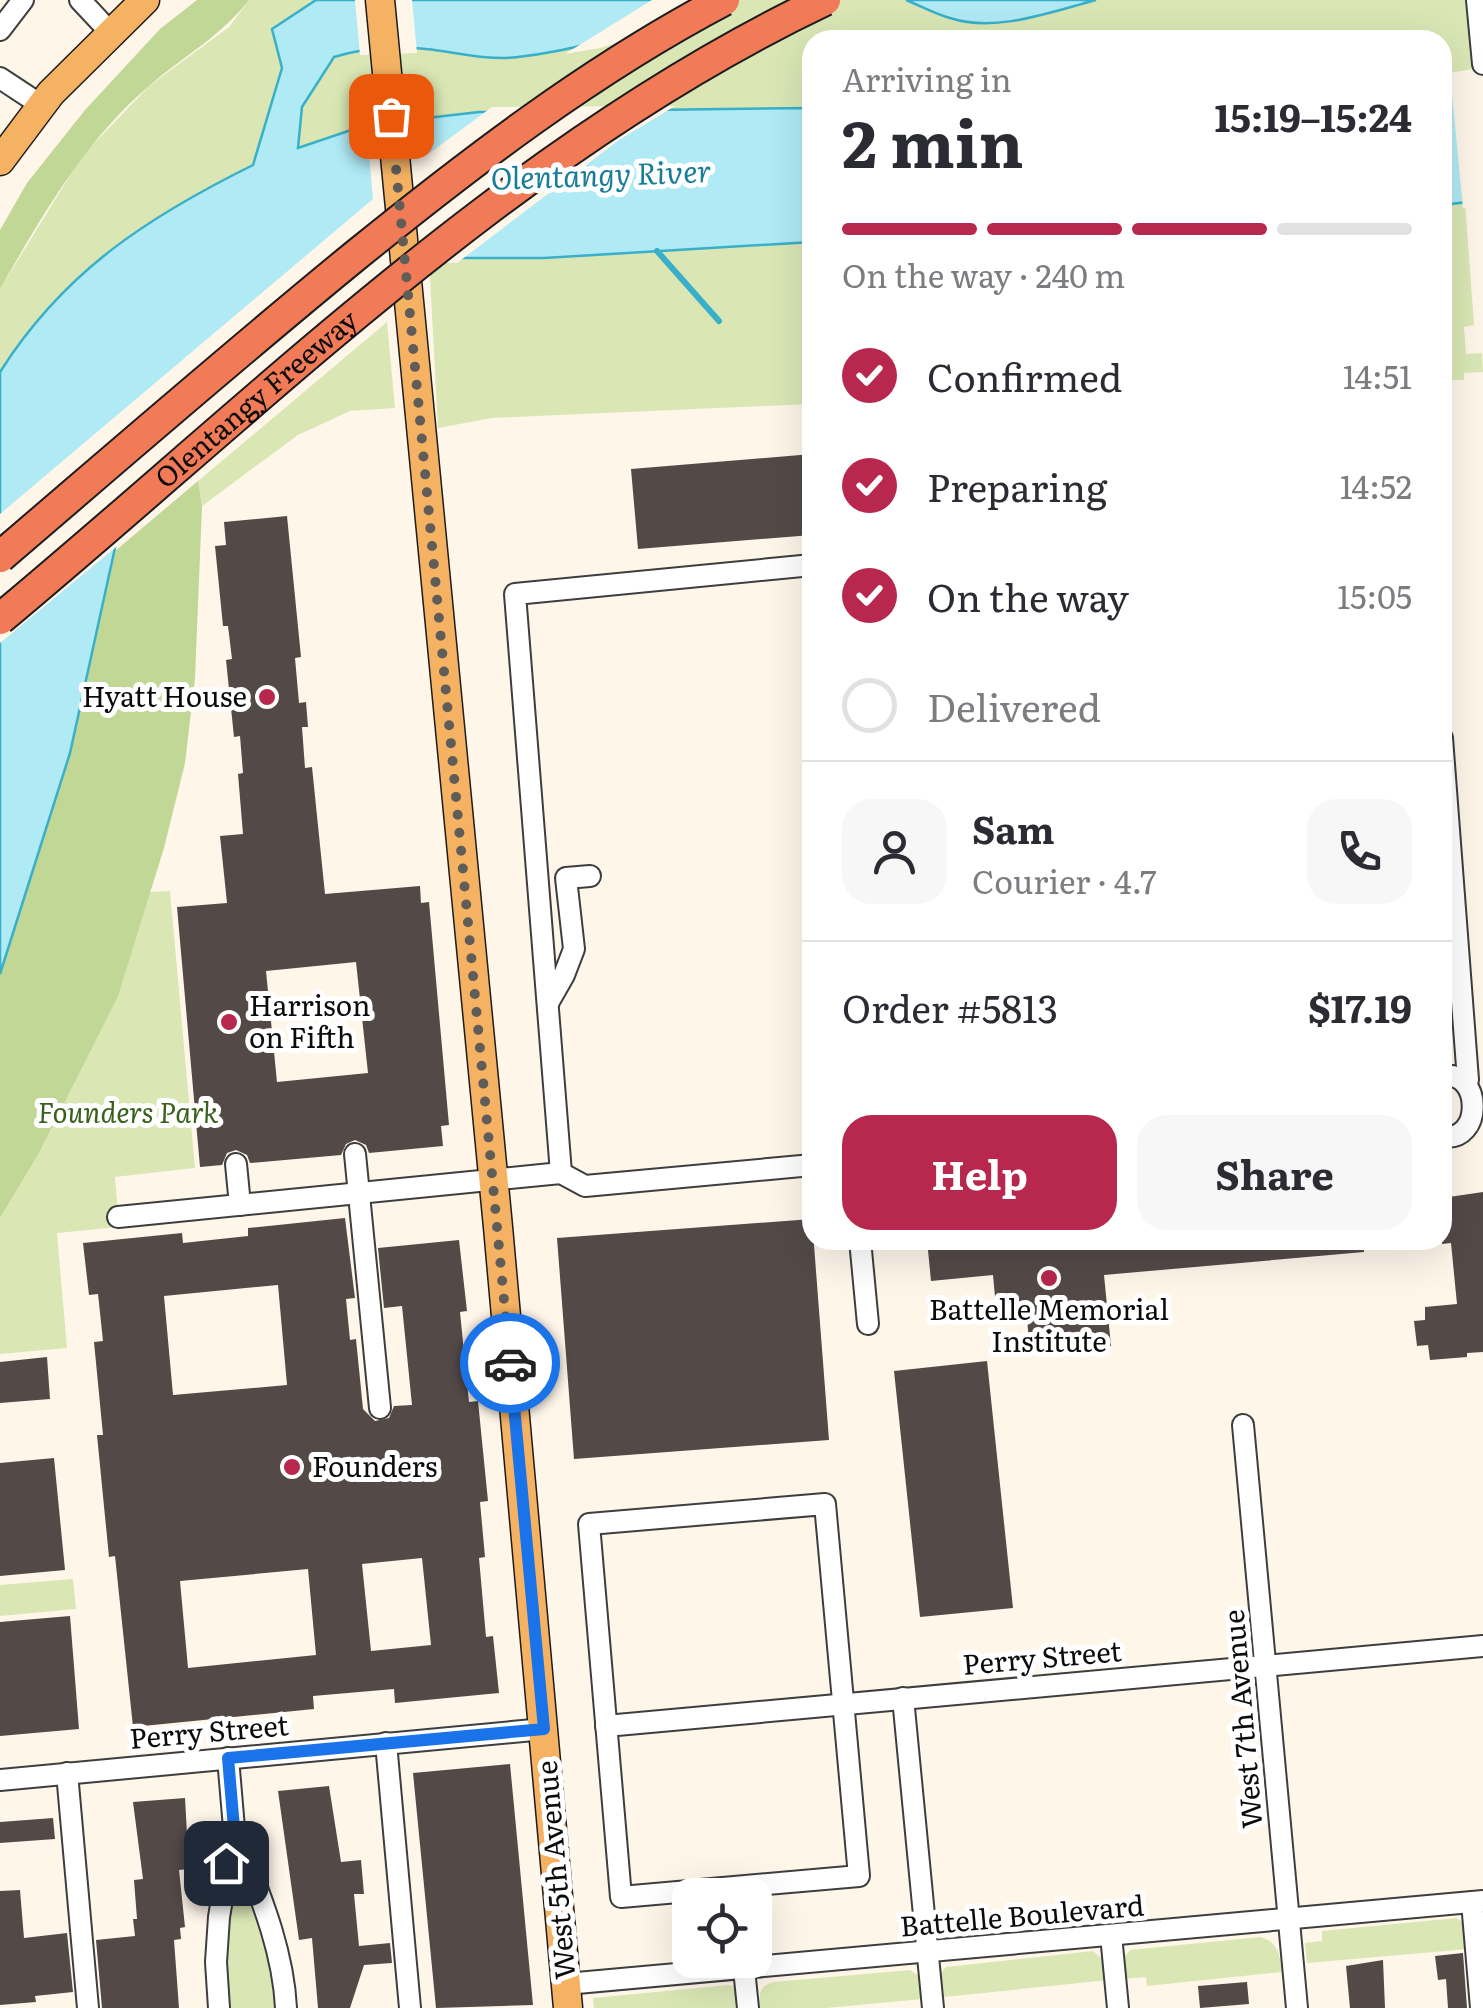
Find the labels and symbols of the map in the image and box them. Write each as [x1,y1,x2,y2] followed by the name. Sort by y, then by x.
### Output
[349,74,434,159] pin
[490,147,712,199] water label: Olentangy River
[144,298,367,497] street label: Olentangy Freeway
[82,674,247,716] place label: Hyatt House
[256,686,278,708] marker: Hyatt House
[249,983,370,1057] place label: Harrison on Fifth
[218,1011,240,1033] marker: Harrison on Fifth
[38,1090,219,1132] park label: Founders Park
[1038,1267,1060,1289] marker: Battelle Memorial Institute
[929,1287,1169,1361] place label: Battelle Memorial Institute
[460,1313,560,1413] courier
[312,1444,438,1486] place label: Founders
[281,1456,303,1478] marker: Founders
[1211,1608,1271,1830] street label: West 7th Avenue
[961,1628,1124,1684] street label: Perry Street
[128,1702,291,1758] street label: Perry Street
[524,1759,584,1981] street label: West 5th Avenue
[184,1821,269,1906] pin
[898,1882,1146,1946] street label: Battelle Boulevard

